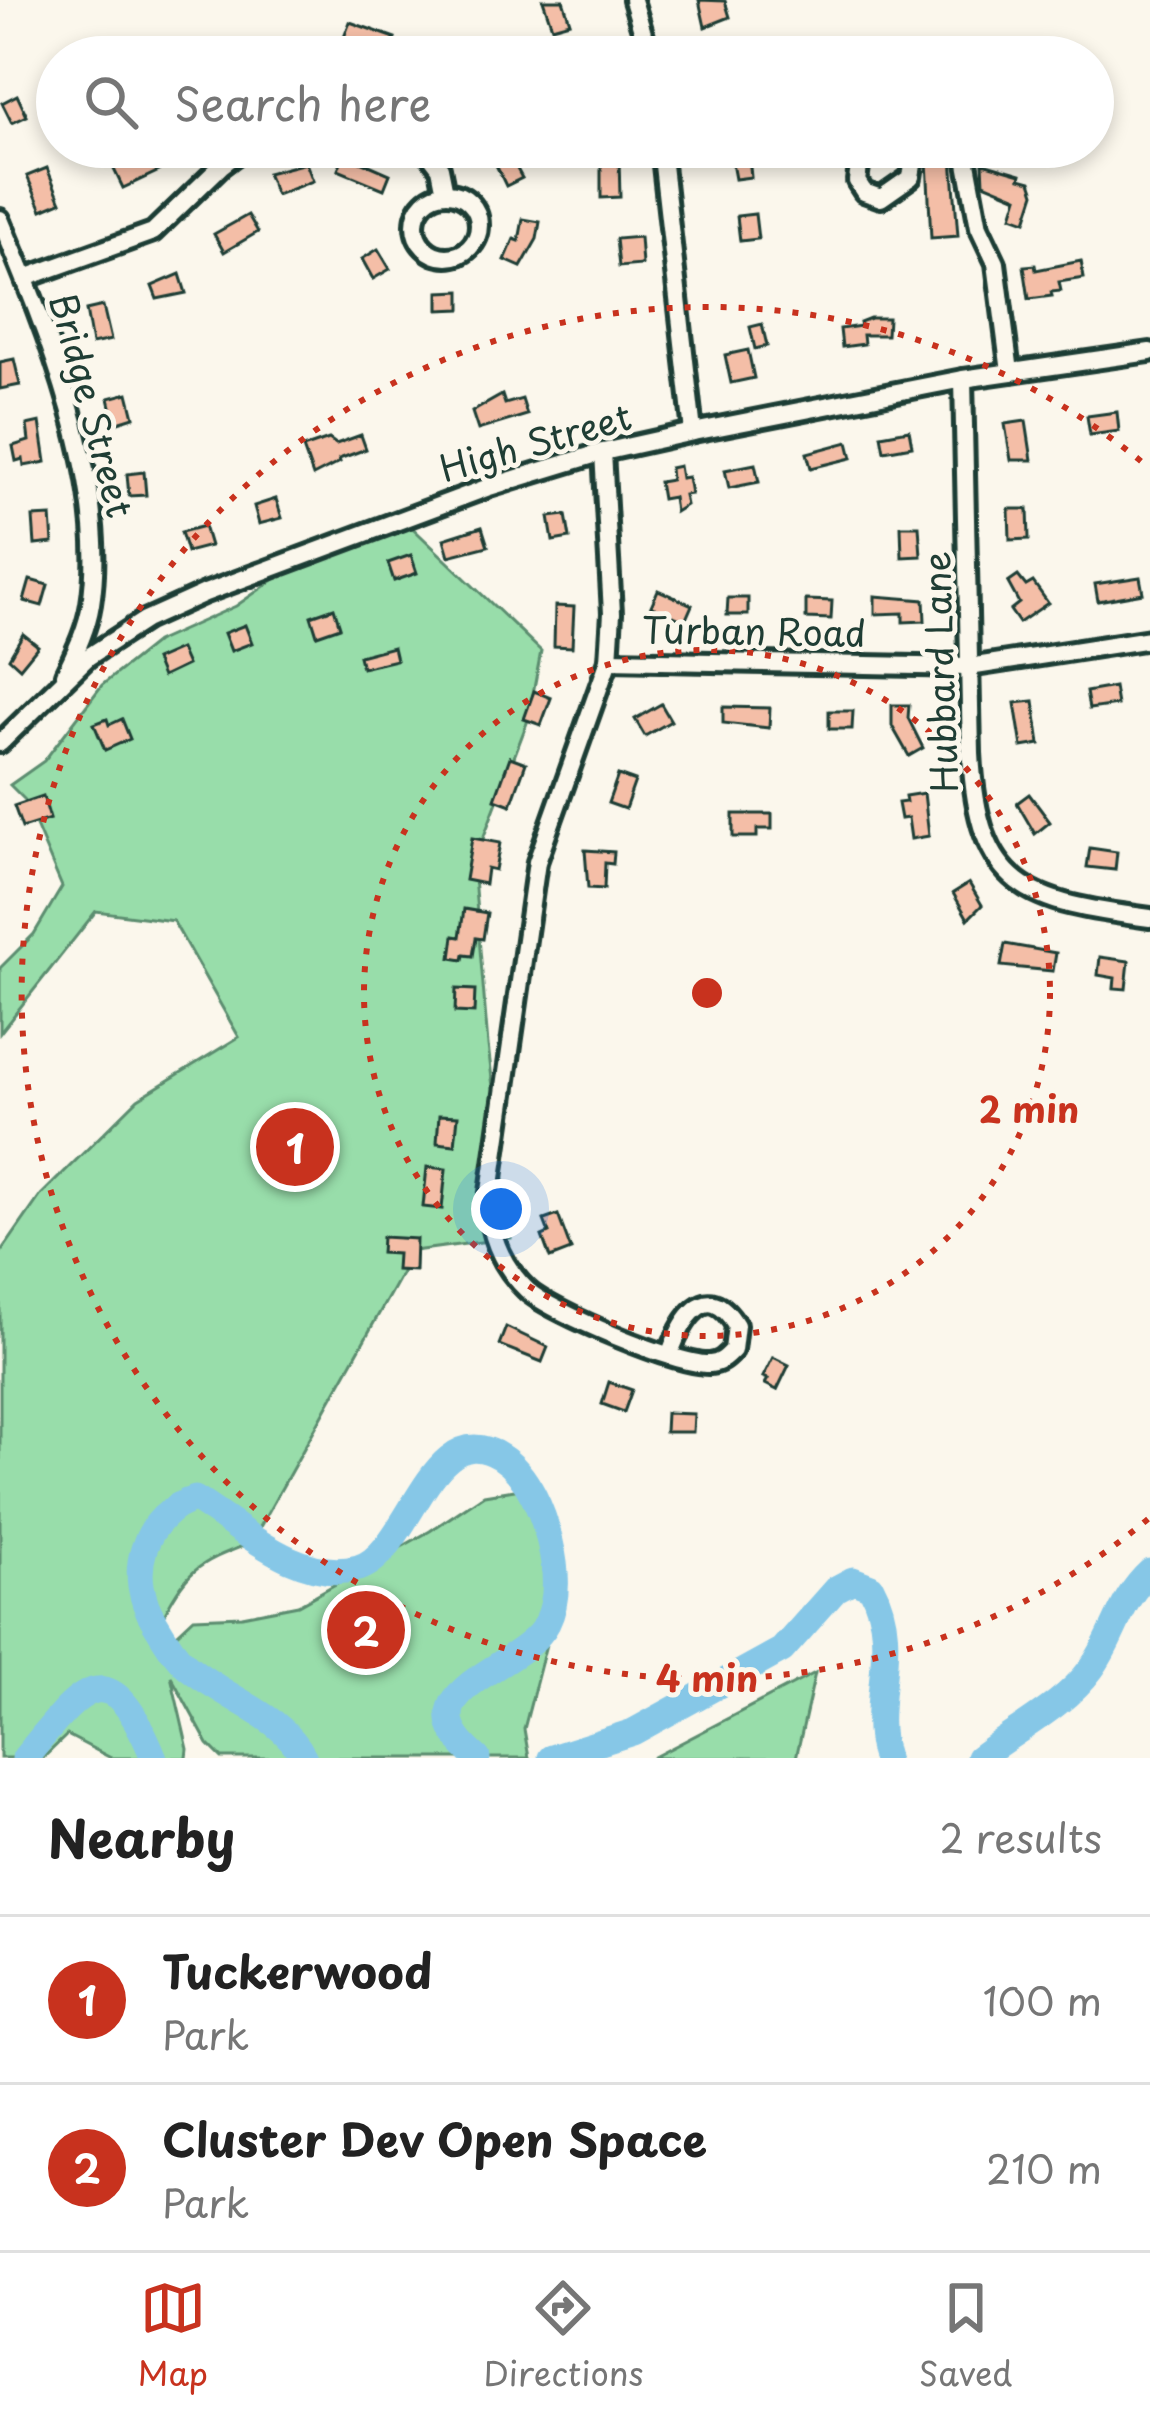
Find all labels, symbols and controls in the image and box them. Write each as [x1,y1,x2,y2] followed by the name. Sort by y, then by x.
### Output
[36,36,1114,168] search box
[174,68,431,136] text: Search here
[78,69,144,135] icon: search
[37,287,149,523] street label: Bridge Street
[433,388,637,494] street label: High Street
[908,550,970,794] street label: Hubbard Lane
[642,601,866,659] street label: Turban Road
[686,972,728,1014] centre of rings
[979,1081,1079,1135] text: 2 min
[256,1102,334,1192] pin: 1
[471,1179,531,1239] your location
[327,1585,405,1675] pin: 2
[656,1650,758,1704] text: 4 min
[48,1798,235,1875] text: Nearby
[940,1807,1102,1866] text: 2 results
[162,1936,432,2004] text: Tuckerwood
[78,1970,96,2029] text: 1
[983,1970,1102,2029] text: 100 m
[162,2004,249,2063] text: Park
[162,2104,707,2172] text: Cluster Dev Open Space
[73,2138,101,2197] text: 2
[986,2138,1102,2197] text: 210 m
[162,2172,249,2231] text: Park
[138,2275,208,2397] tab: Map
[483,2275,644,2397] tab: Directions
[919,2275,1012,2397] tab: Saved

